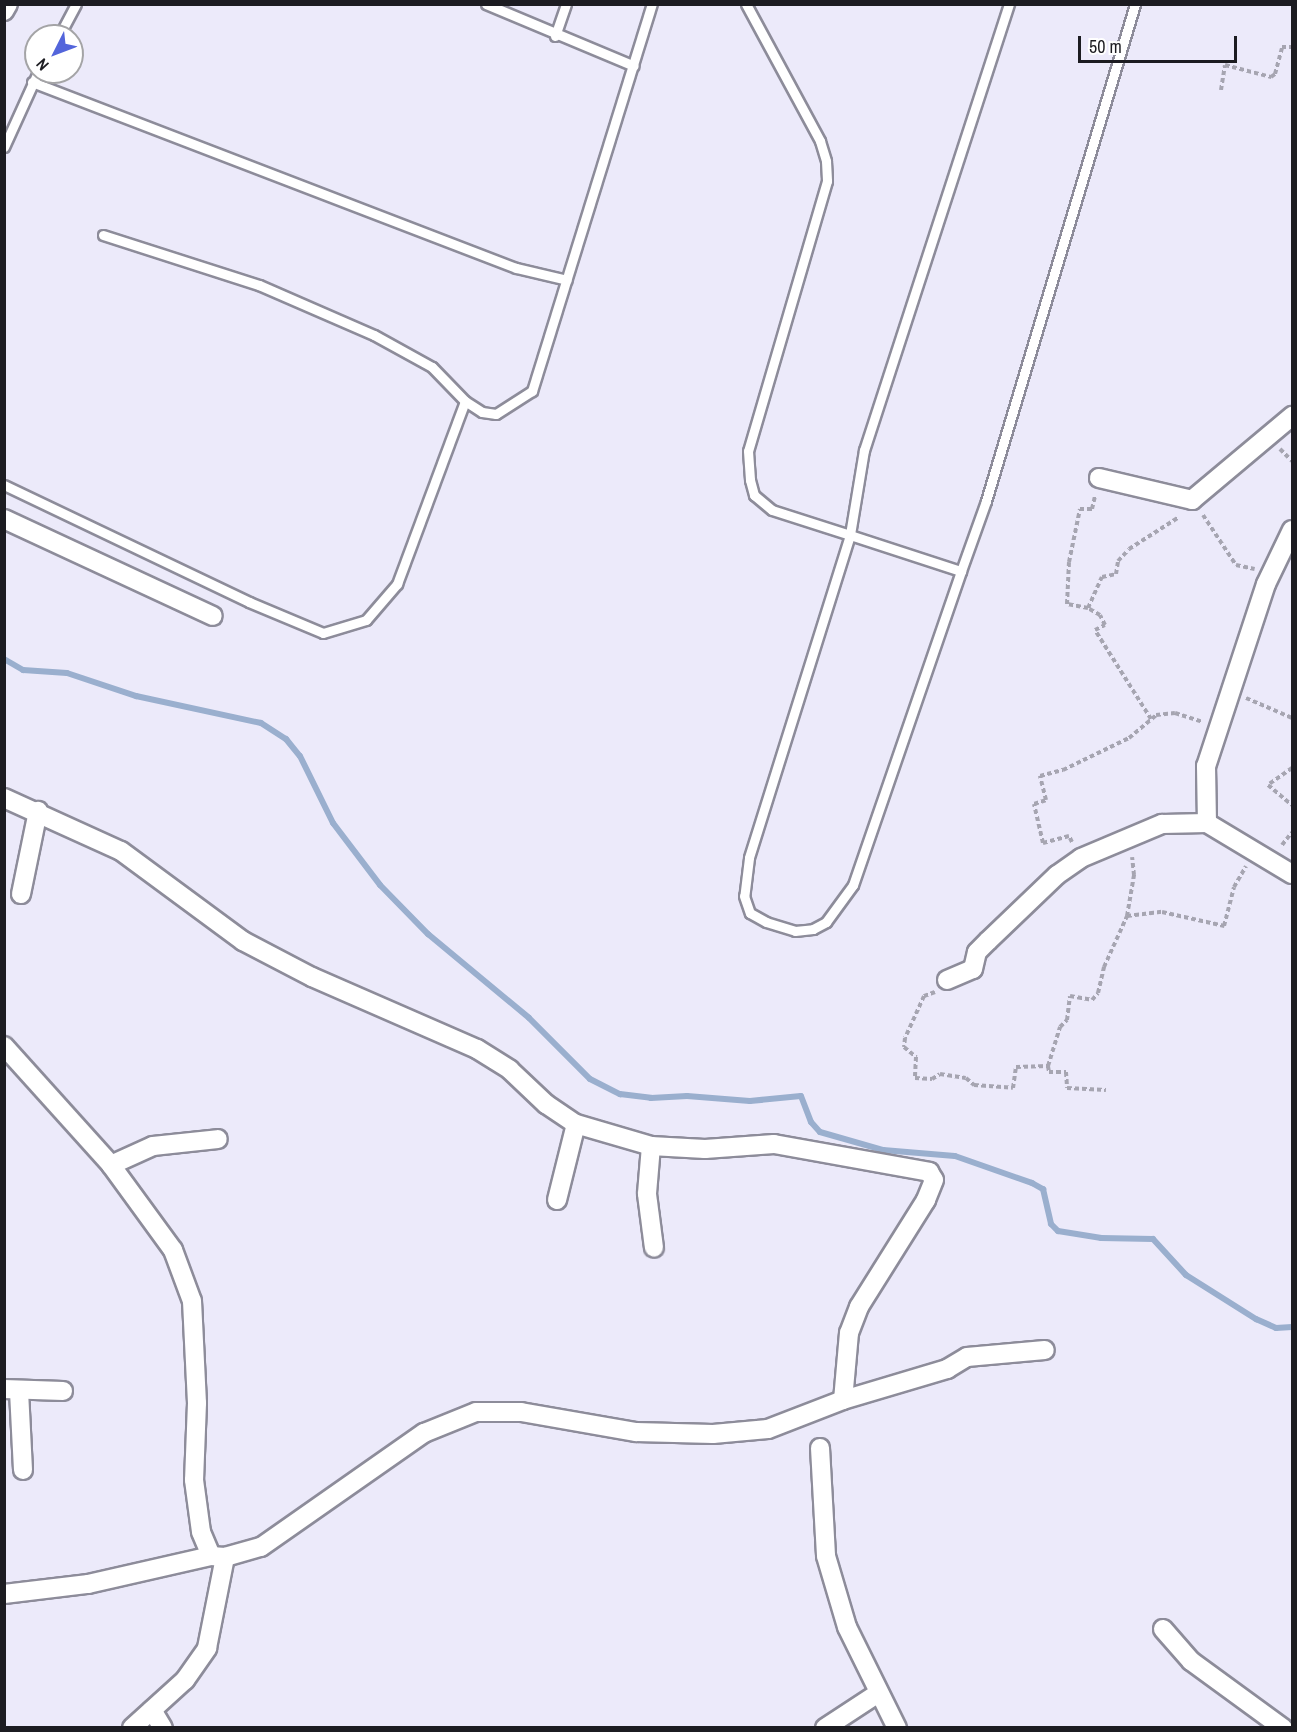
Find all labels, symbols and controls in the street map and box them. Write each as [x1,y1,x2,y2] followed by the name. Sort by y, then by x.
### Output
[24,24,84,84] north arrow
[1081,24,1240,62] scale bar
[1089,34,1122,59] text: 50 m
[31,54,53,76] text: N

